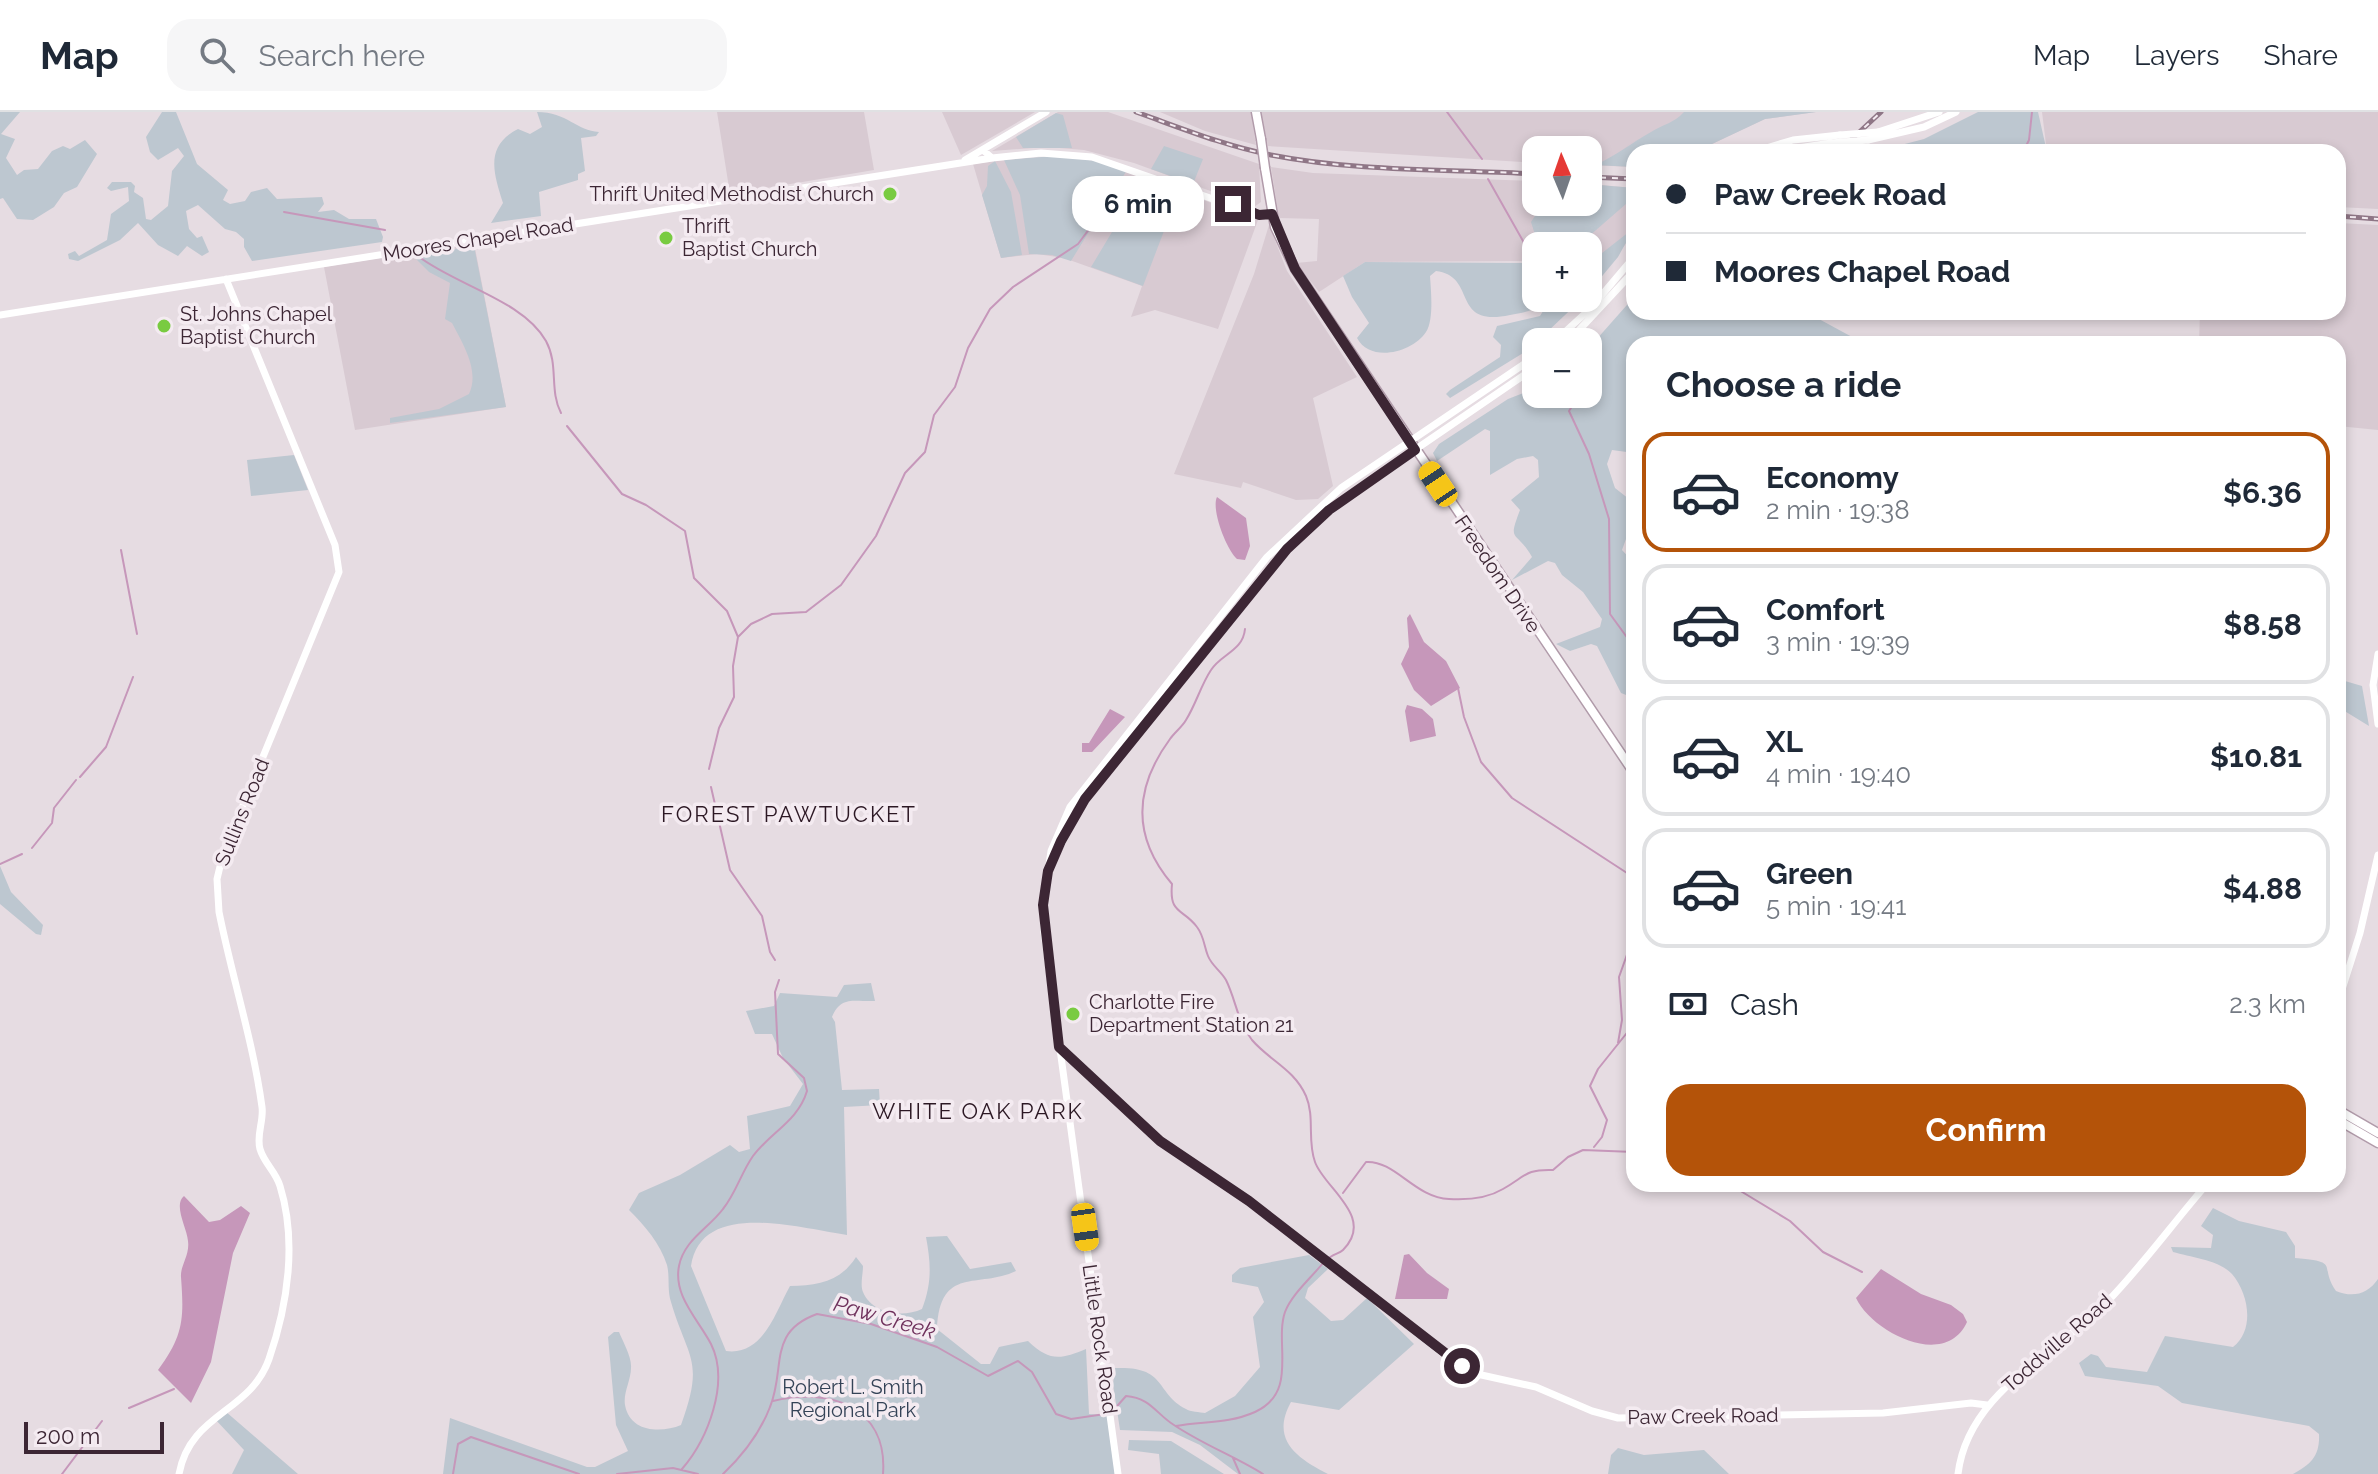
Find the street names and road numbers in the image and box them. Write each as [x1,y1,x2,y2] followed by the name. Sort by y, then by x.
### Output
[381,212,575,266] street label: Moores Chapel Road
[1450,511,1546,638] street label: Freedom Drive
[210,755,274,869] street label: Sullins Road
[1078,1263,1122,1415] street label: Little Rock Road
[1997,1289,2117,1397] street label: Toddville Road
[1627,1403,1779,1429] street label: Paw Creek Road

